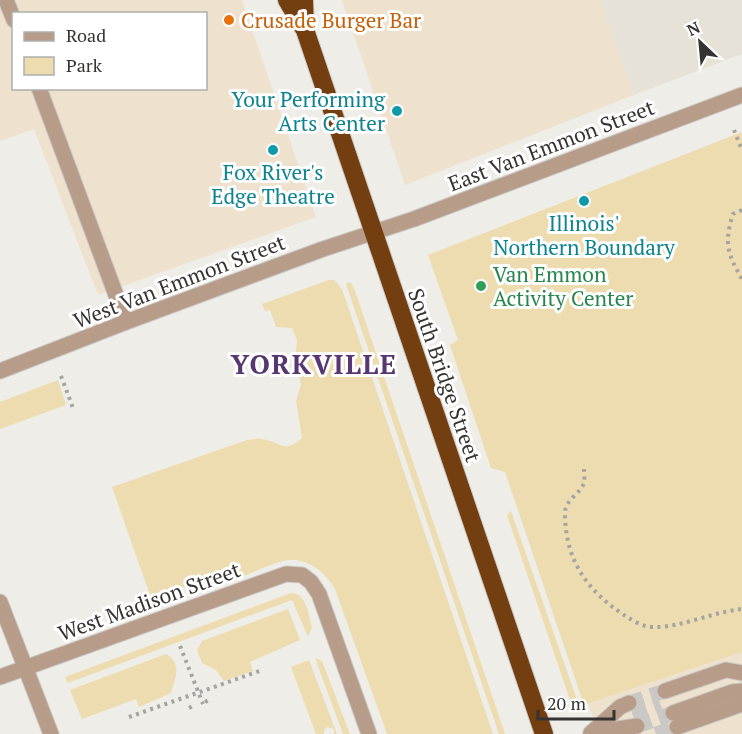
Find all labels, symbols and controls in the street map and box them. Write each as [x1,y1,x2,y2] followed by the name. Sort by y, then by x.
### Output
[241,6,421,34] place label: Crusade Burger Bar
[12,12,207,90] legend
[670,12,730,72] north arrow
[222,13,236,27] marker: Crusade Burger Bar
[683,16,704,41] text: N
[66,23,106,47] text: Road
[66,53,103,77] text: Park
[232,85,386,137] place label: Your Performing Arts Center
[444,93,658,197] street label: East Van Emmon Street
[390,104,404,118] marker: Your Performing Arts Center
[266,143,280,157] marker: Fox River's Edge Theatre
[211,158,335,210] place label: Fox River's Edge Theatre
[577,194,591,208] marker: Illinois' Northern Boundary
[493,209,675,261] place label: Illinois' Northern Boundary
[69,228,289,334] street label: West Van Emmon Street
[493,260,633,312] place label: Van Emmon Activity Center
[474,279,488,293] marker: Van Emmon Activity Center
[402,284,488,466] street label: South Bridge Street
[231,346,397,382] district label: YORKVILLE
[54,555,244,647] street label: West Madison Street
[538,683,614,721] scale bar
[547,691,587,715] text: 20 m

